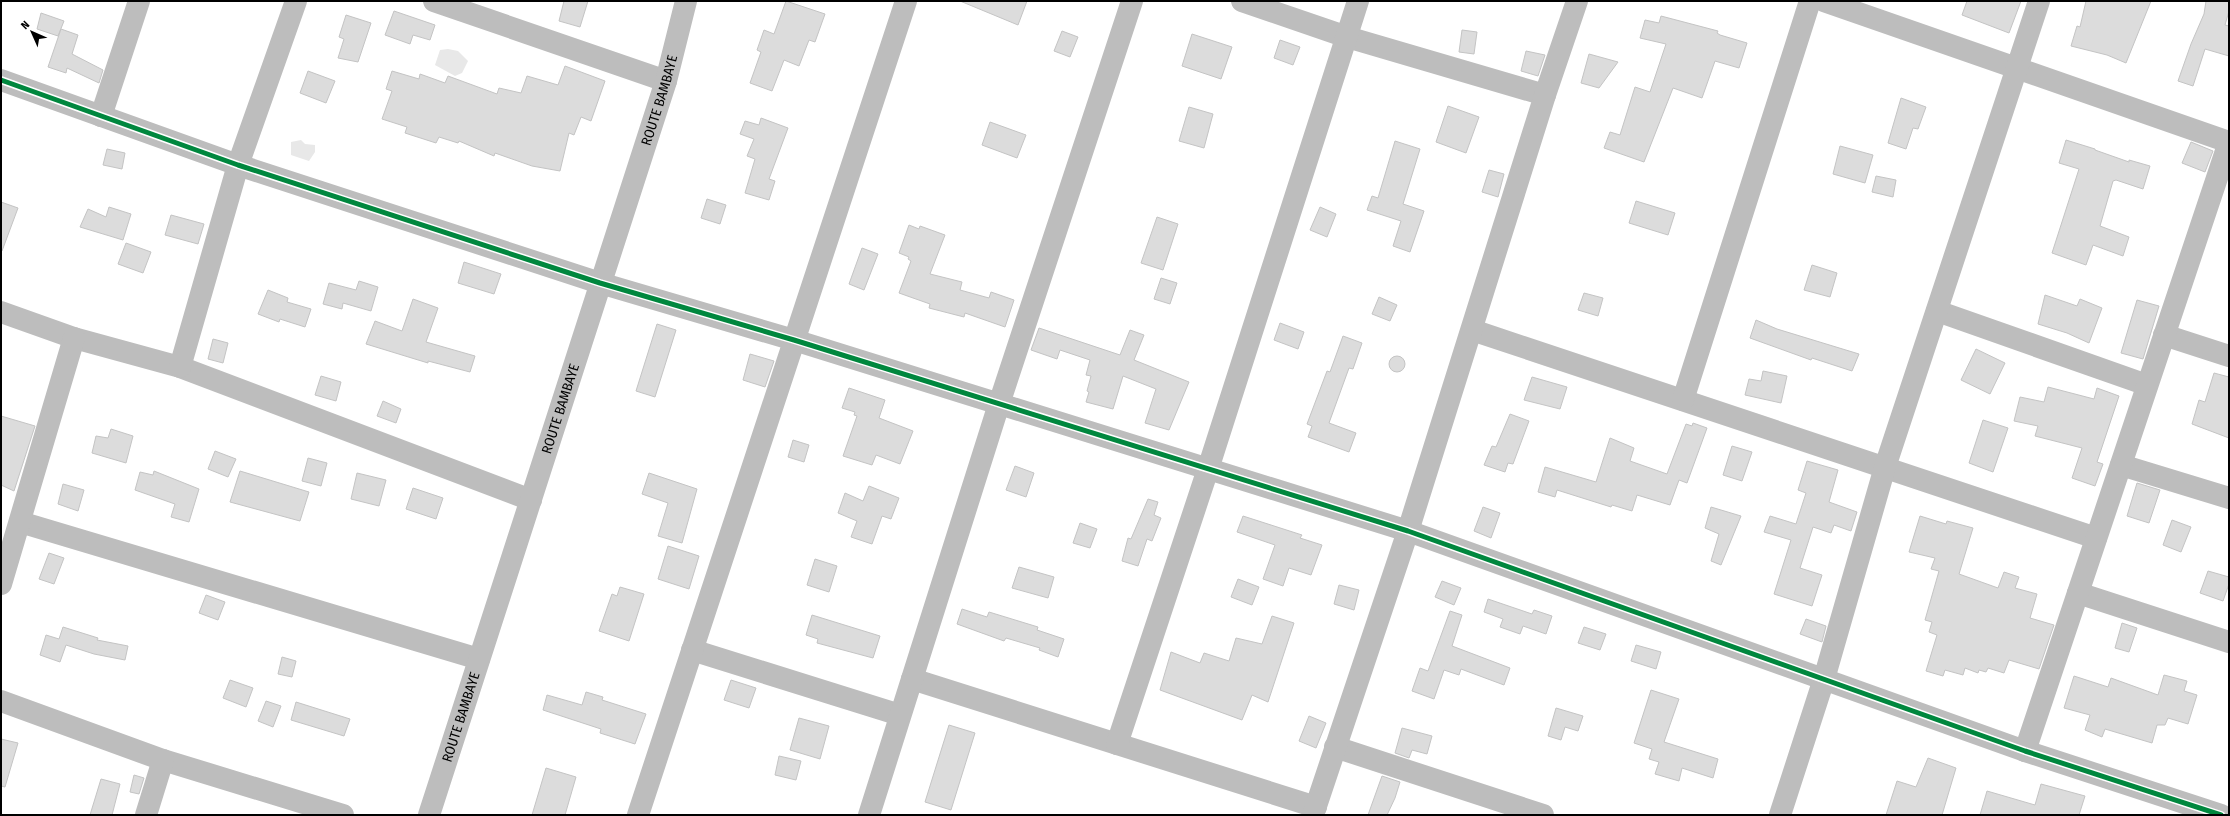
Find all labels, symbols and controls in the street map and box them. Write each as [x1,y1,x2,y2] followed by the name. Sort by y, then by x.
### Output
[12,12,52,52] north arrow
[18,18,32,32] text: N
[638,53,681,148] street label: ROUTE BAMBAYE
[538,361,583,456] street label: ROUTE BAMBAYE
[439,670,484,764] street label: ROUTE BAMBAYE

